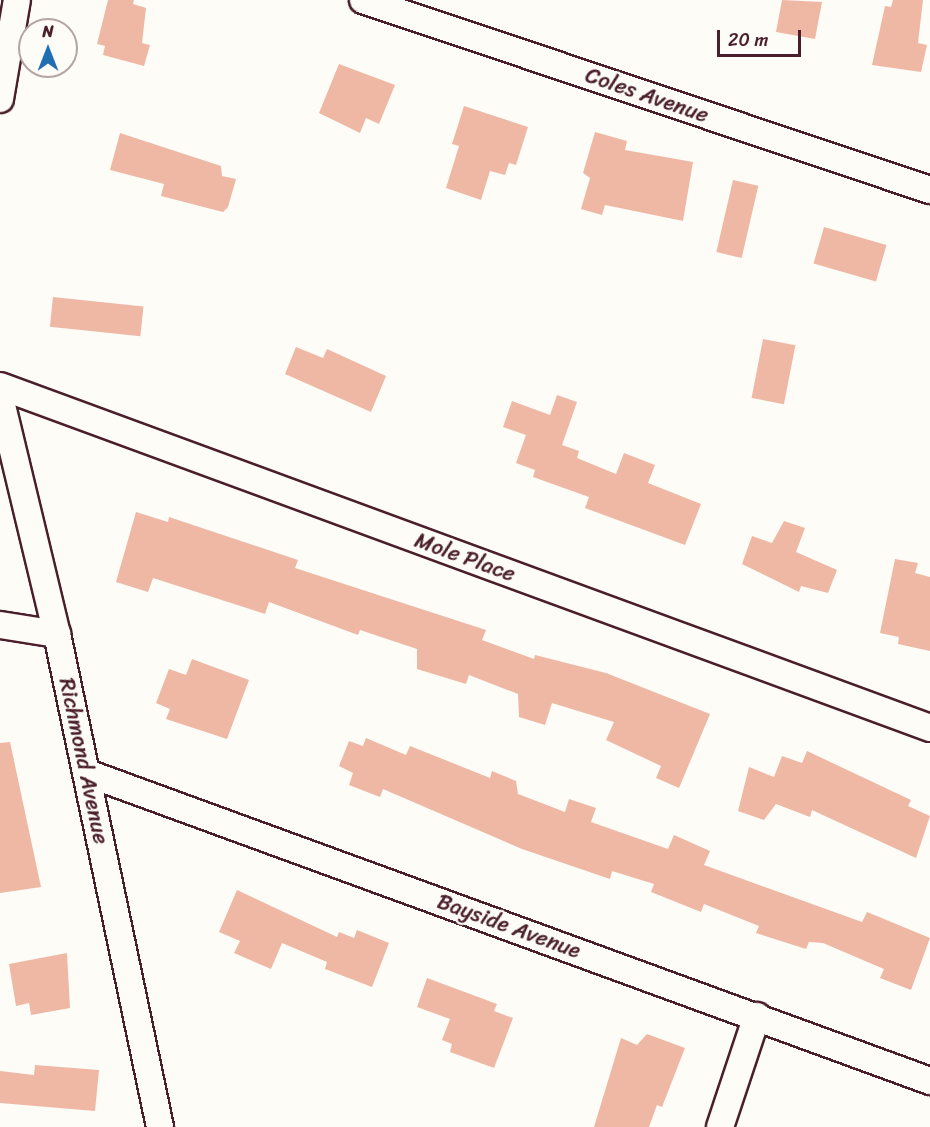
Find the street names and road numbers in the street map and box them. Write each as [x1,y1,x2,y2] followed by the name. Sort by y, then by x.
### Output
[582,62,712,128] street label: Coles Avenue
[411,527,519,587] street label: Mole Place
[53,675,115,847] street label: Richmond Avenue
[434,888,584,964] street label: Bayside Avenue

